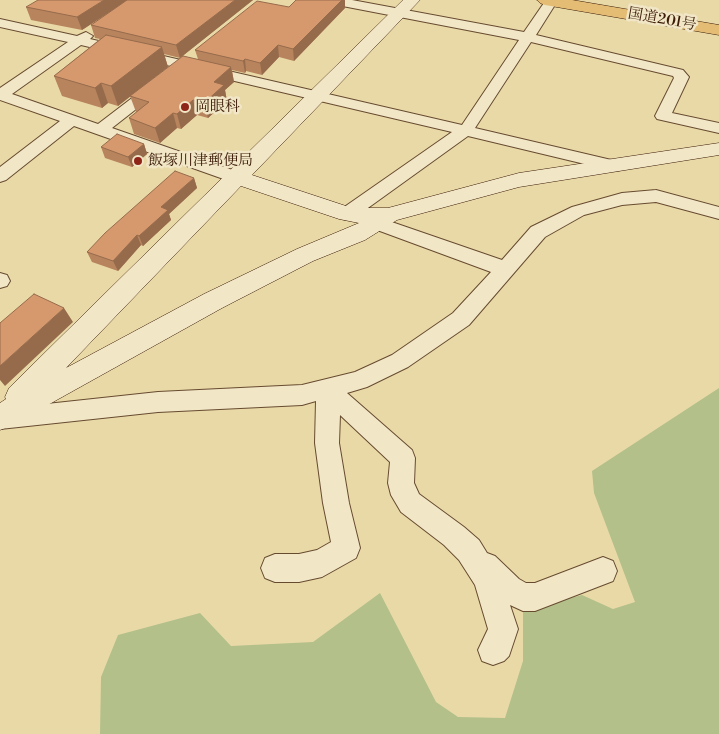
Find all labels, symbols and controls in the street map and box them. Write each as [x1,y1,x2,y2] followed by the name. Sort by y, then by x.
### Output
[626,5,698,35] street label: 国道201号
[195,98,240,116] place label: 岡眼科
[179,101,191,113] marker: 岡眼科
[148,152,253,170] place label: 飯塚川津郵便局
[132,155,144,167] marker: 飯塚川津郵便局

